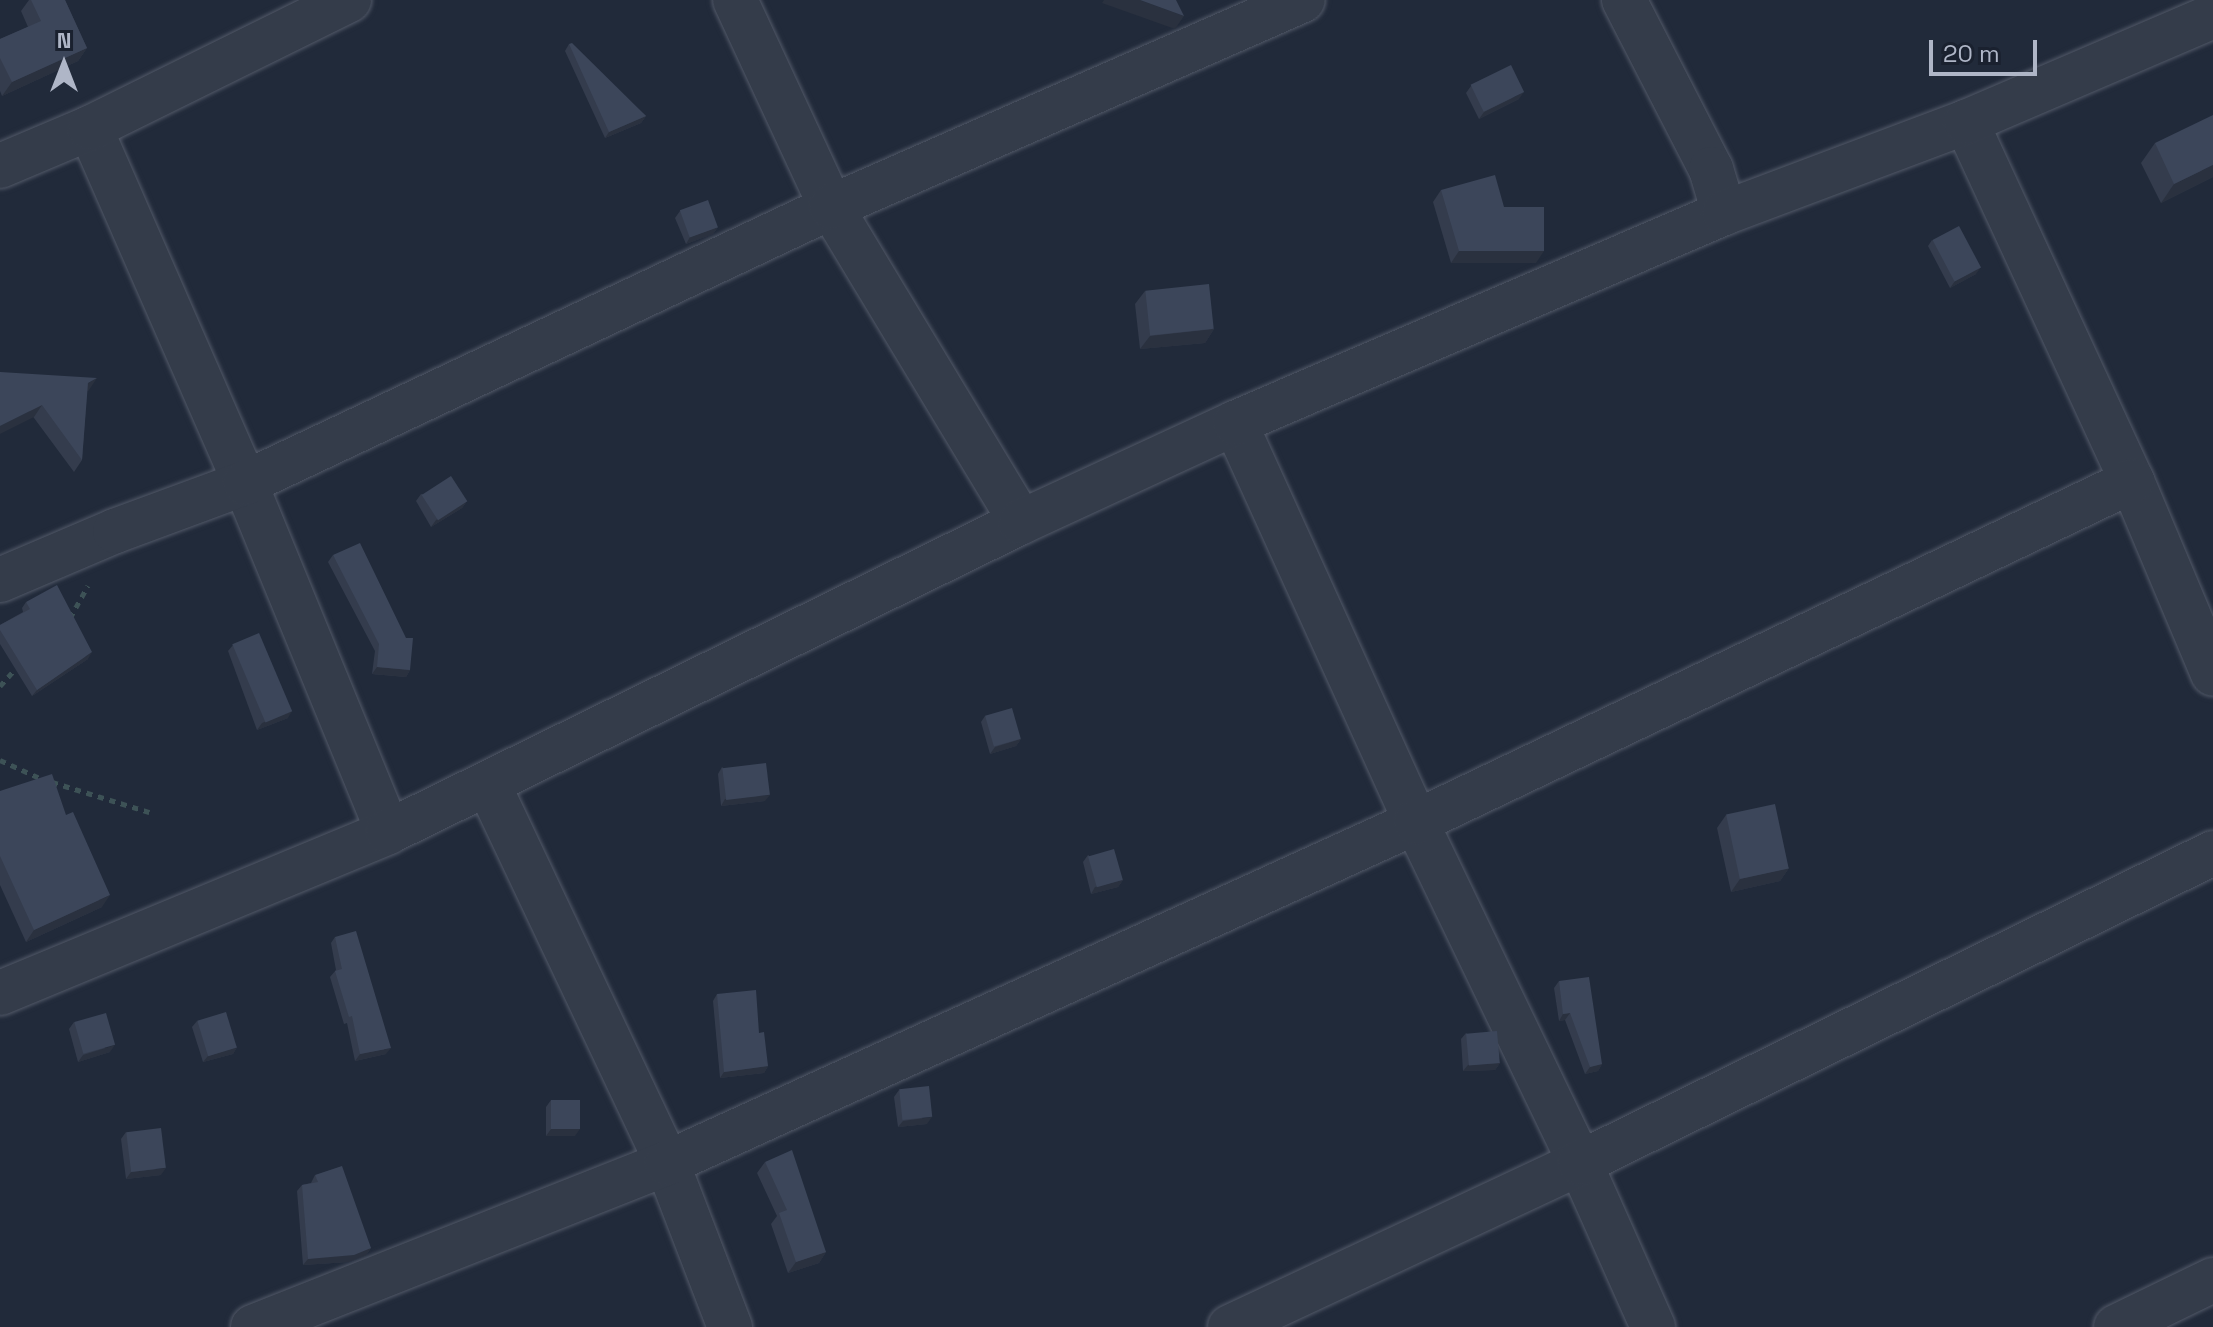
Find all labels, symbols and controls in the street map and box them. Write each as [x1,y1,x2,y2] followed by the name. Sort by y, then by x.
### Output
[24,24,104,104] north arrow
[1933,24,2041,74] scale bar
[57,26,71,54] text: N
[1943,38,2000,69] text: 20 m

